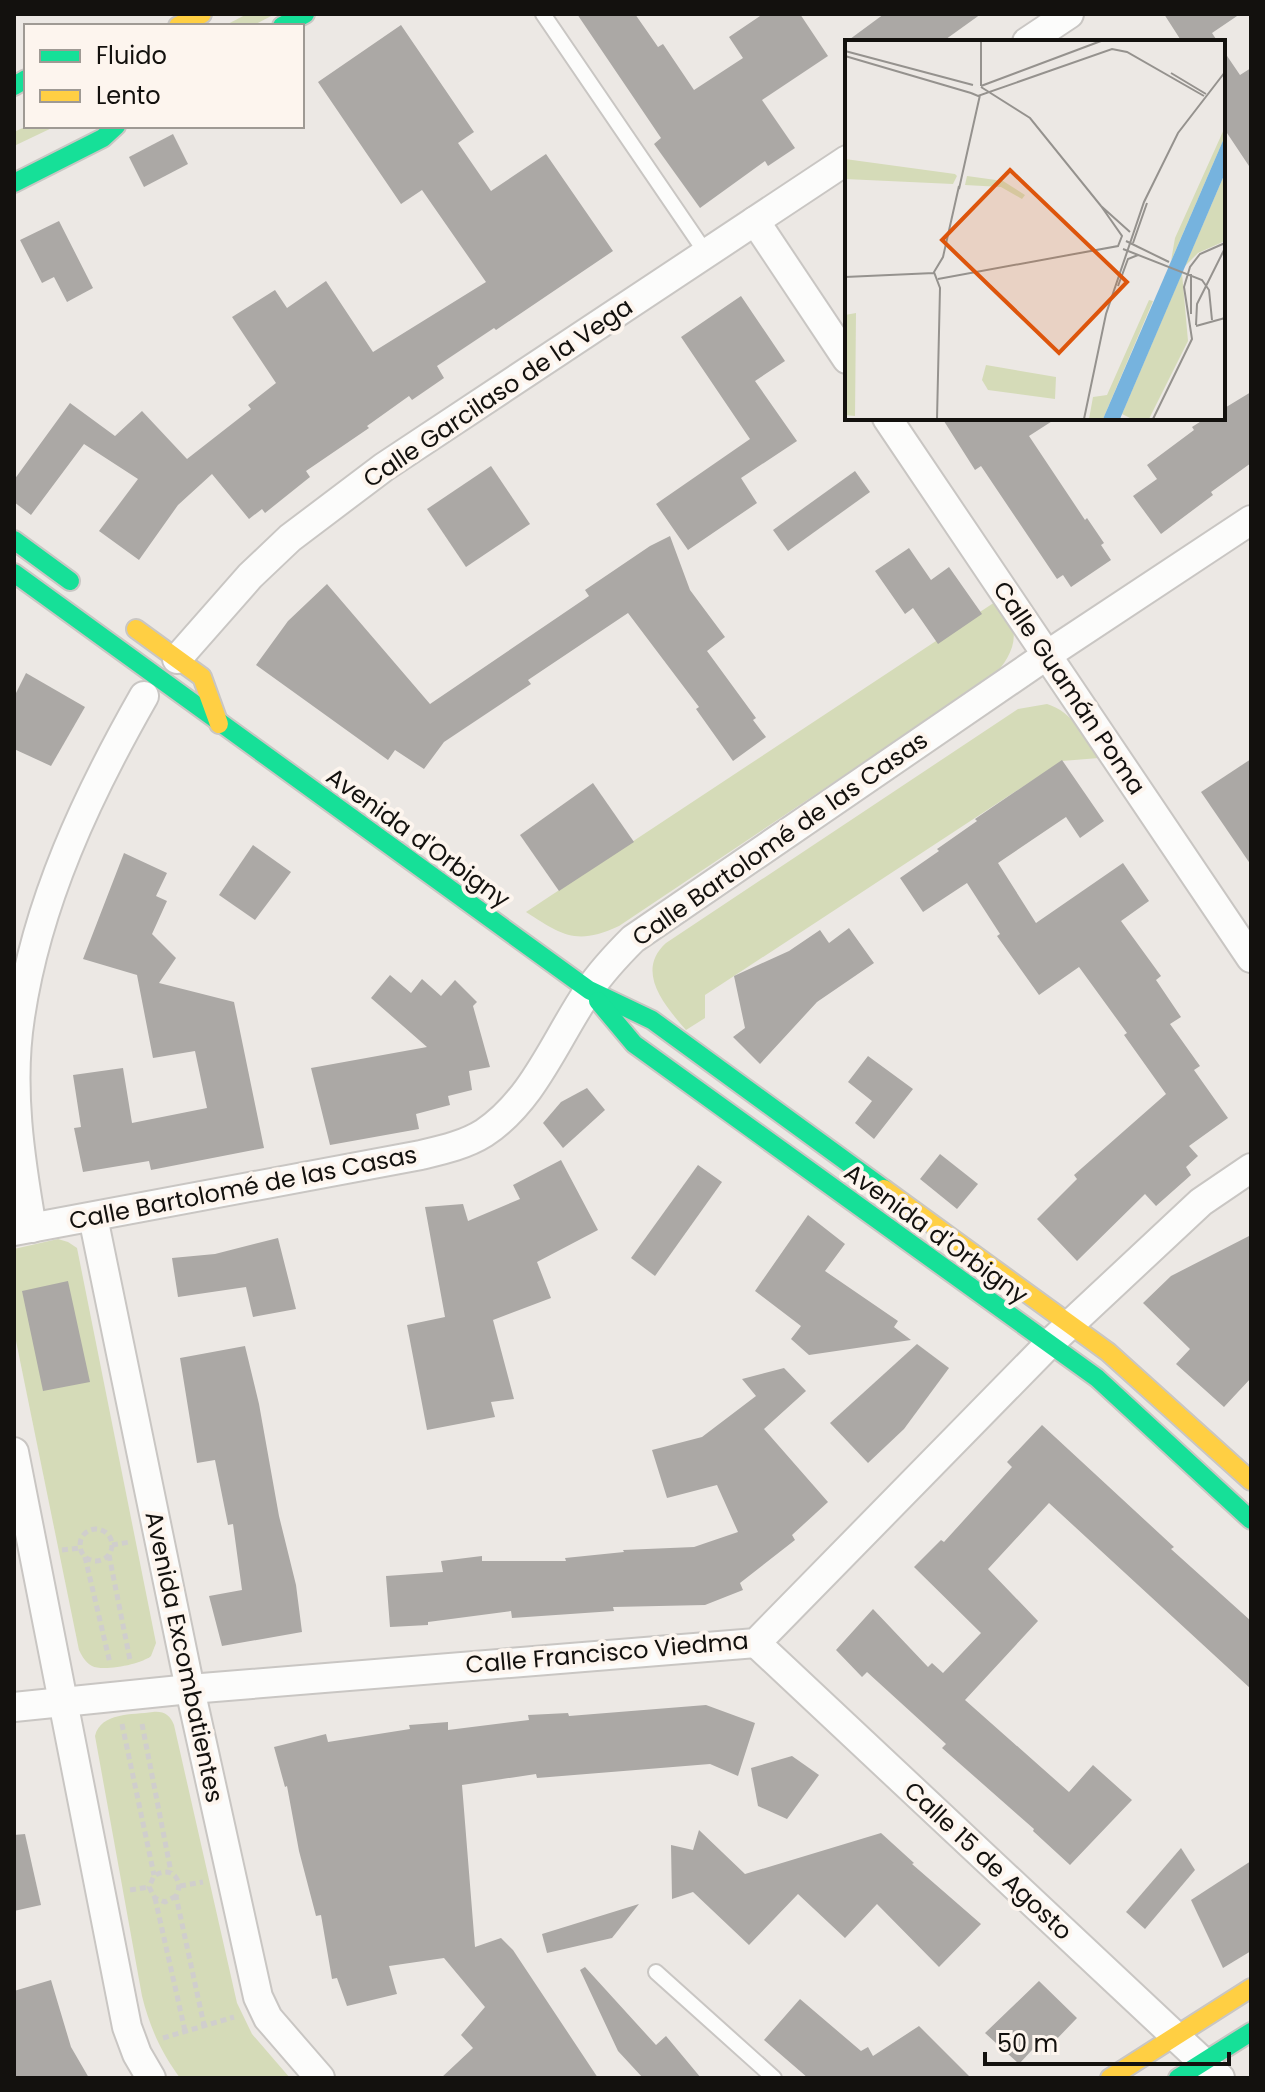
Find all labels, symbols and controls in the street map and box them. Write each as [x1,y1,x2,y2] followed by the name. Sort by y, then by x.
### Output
[24,24,304,128] legend
[96,39,167,72] text: Fluido
[845,40,1225,420] inset map
[96,79,161,112] text: Lento
[357,290,639,495] street label: Calle Garcilaso de la Vega
[986,574,1153,801] street label: Calle Guamán Poma
[625,724,934,954] street label: Calle Bartolomé de las Casas
[320,760,517,916] street label: Avenida d'Orbigny
[66,1138,420,1237] street label: Calle Bartolomé de las Casas
[838,1156,1035,1312] street label: Avenida d'Orbigny
[138,1508,231,1805] street label: Avenida Excombatientes
[464,1624,750,1681] street label: Calle Francisco Viedma
[897,1774,1080,1947] street label: Calle 15 de Agosto
[985,2016,1229,2066] scale bar
[997,2027,1058,2060] text: 50 m

